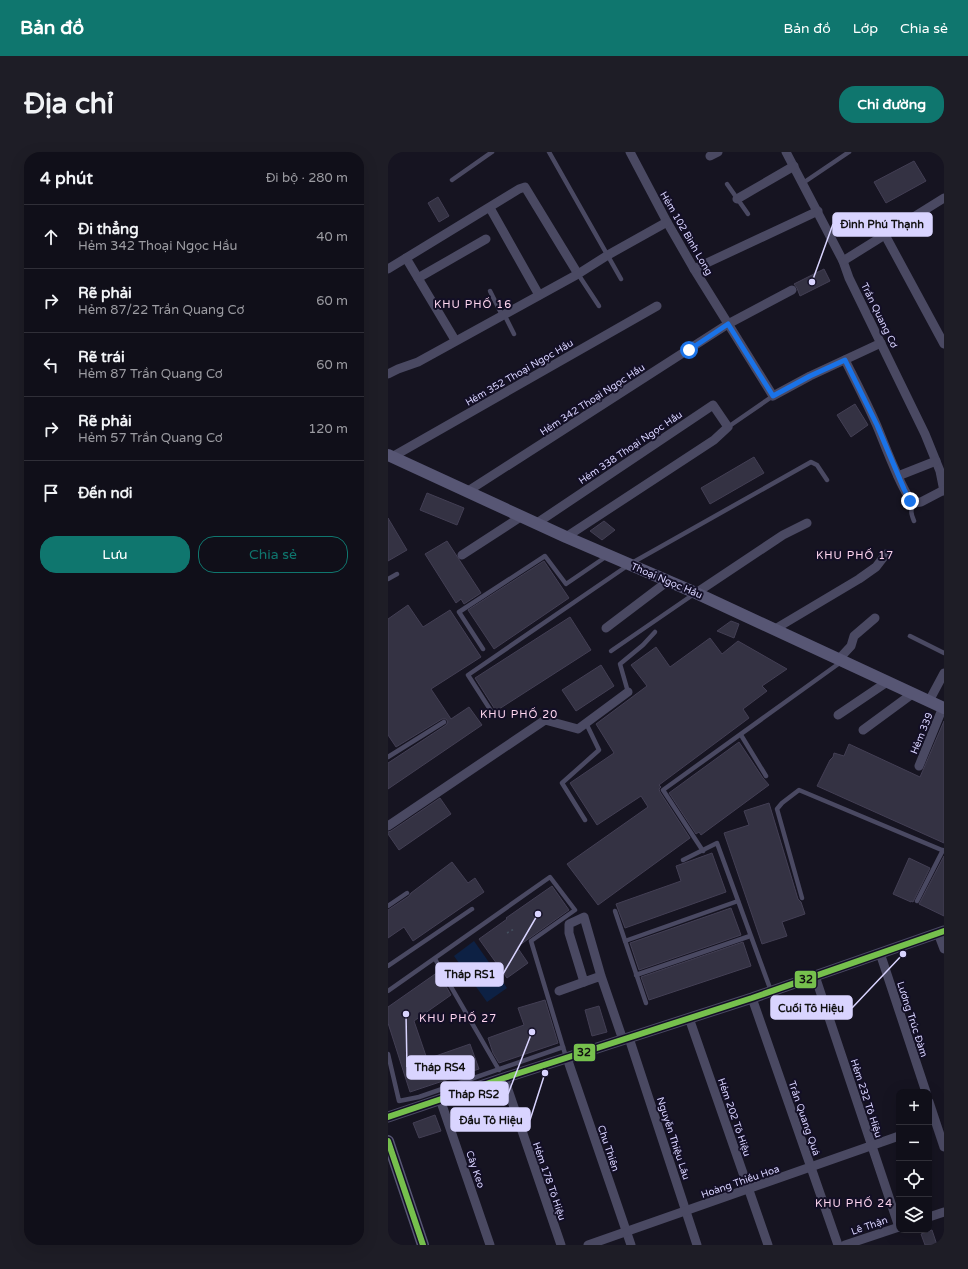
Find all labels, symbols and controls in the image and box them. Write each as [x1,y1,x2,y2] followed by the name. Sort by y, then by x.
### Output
[20,17,84,39] text: Bản đồ
[784,20,831,37] text: Bản đồ
[853,20,878,37] text: Lớp
[900,20,948,37] text: Chia sẻ
[839,86,944,123] button: Chỉ đường
[24,87,114,121] text: Địa chỉ
[40,168,93,189] text: 4 phút
[266,170,348,186] text: Đi bộ · 280 m
[657,190,715,277] street label: Hẻm 102 Bình Long
[833,213,932,236] callout: Đình Phú Thạnh
[839,218,924,231] text: Đình Phú Thạnh
[78,220,139,238] text: Đi thẳng
[40,226,62,248] icon: ahead
[316,229,348,245] text: 40 m
[78,238,237,254] text: Hẻm 342 Thoại Ngọc Hầu
[858,281,900,350] street label: Trần Quang Cơ
[78,284,132,302] text: Rẽ phải
[40,290,62,312] icon: right
[316,293,348,309] text: 60 m
[434,297,512,311] district label: KHU PHỐ 16
[78,302,244,318] text: Hẻm 87/22 Trần Quang Cơ
[463,337,576,409] street label: Hẻm 352 Thoại Ngọc Hầu
[680,341,698,359] route start
[78,348,125,366] text: Rẽ trái
[40,354,62,376] icon: left
[316,357,348,373] text: 60 m
[538,361,647,438] street label: Hẻm 342 Thoại Ngọc Hầu
[78,366,223,382] text: Hẻm 87 Trần Quang Cơ
[576,409,685,487] street label: Hẻm 338 Thoại Ngọc Hầu
[78,412,132,430] text: Rẽ phải
[40,418,62,440] icon: right
[308,421,348,437] text: 120 m
[78,430,223,446] text: Hẻm 57 Trần Quang Cơ
[40,482,62,504] icon: arrive
[78,484,133,502] text: Đến nơi
[901,492,919,510] route end
[40,536,190,573] button: Lưu
[198,536,348,573] button: Chia sẻ
[816,548,894,562] district label: KHU PHỐ 17
[629,560,704,601] street label: Thoại Ngọc Hầu
[480,707,558,721] district label: KHU PHỐ 20
[908,711,936,756] street label: Hẻm 339
[436,963,503,986] callout: Tháp RS1
[444,968,496,982] text: Tháp RS1
[794,970,817,989] line badge: 32
[799,973,813,986] text: 32
[894,980,930,1059] street label: Lương Trúc Đàm
[771,996,852,1019] callout: Cuối Tô Hiệu
[778,1002,844,1015] text: Cuối Tô Hiệu
[419,1011,497,1025] district label: KHU PHỐ 27
[573,1043,596,1062] line badge: 32
[577,1046,591,1059] text: 32
[407,1056,474,1079] callout: Tháp RS4
[848,1057,884,1139] street label: Hẻm 232 Tô Hiệu
[414,1061,466,1075] text: Tháp RS4
[715,1077,753,1158] street label: Hẻm 202 Tô Hiệu
[786,1079,822,1157] street label: Trần Quang Quá
[441,1082,508,1105] callout: Tháp RS2
[448,1088,500,1102] text: Tháp RS2
[896,1089,932,1233] map controls
[896,1089,932,1125] button: +
[654,1095,692,1181] street label: Nguyễn Thiệu Lâu
[451,1108,530,1131] callout: Đầu Tô Hiệu
[458,1114,523,1127] text: Đầu Tô Hiệu
[595,1124,622,1173] street label: Chu Thiên
[896,1125,932,1161] button: −
[530,1141,568,1222] street label: Hẻm 178 Tô Hiệu
[463,1149,487,1190] street label: Cây Keo
[896,1161,932,1197] button: locate
[700,1163,781,1201] street label: Hoàng Thiều Hoa
[815,1196,893,1210] district label: KHU PHỐ 24
[896,1197,932,1233] button: layers
[849,1214,889,1238] street label: Lê Thận

